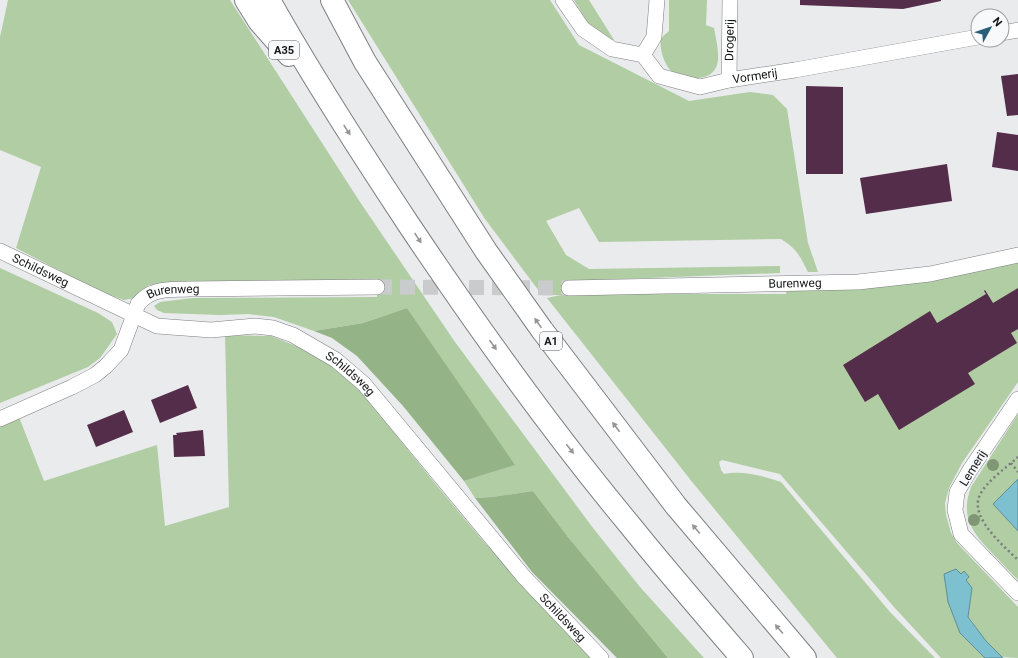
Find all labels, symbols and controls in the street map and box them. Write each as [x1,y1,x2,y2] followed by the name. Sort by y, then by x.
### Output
[970,8,1010,48] north arrow
[990,15,1005,29] text: N
[722,19,737,61] street label: Drogerij
[269,41,299,59] road number: A35
[732,66,778,86] street label: Vormerij
[343,125,351,135] one-way arrow
[414,233,422,244] one-way arrow
[10,251,71,290] street label: Schildsweg
[768,276,822,291] street label: Burenweg
[144,282,199,302] street label: Burenweg
[534,318,542,328] one-way arrow
[540,332,562,350] road number: A1
[488,340,496,350] one-way arrow
[323,348,378,399] street label: Schildsweg
[612,421,620,432] one-way arrow
[566,444,574,455] one-way arrow
[957,447,989,488] street label: Lemerij
[691,524,700,535] one-way arrow
[537,591,589,645] street label: Schildsweg
[775,624,784,634] one-way arrow

